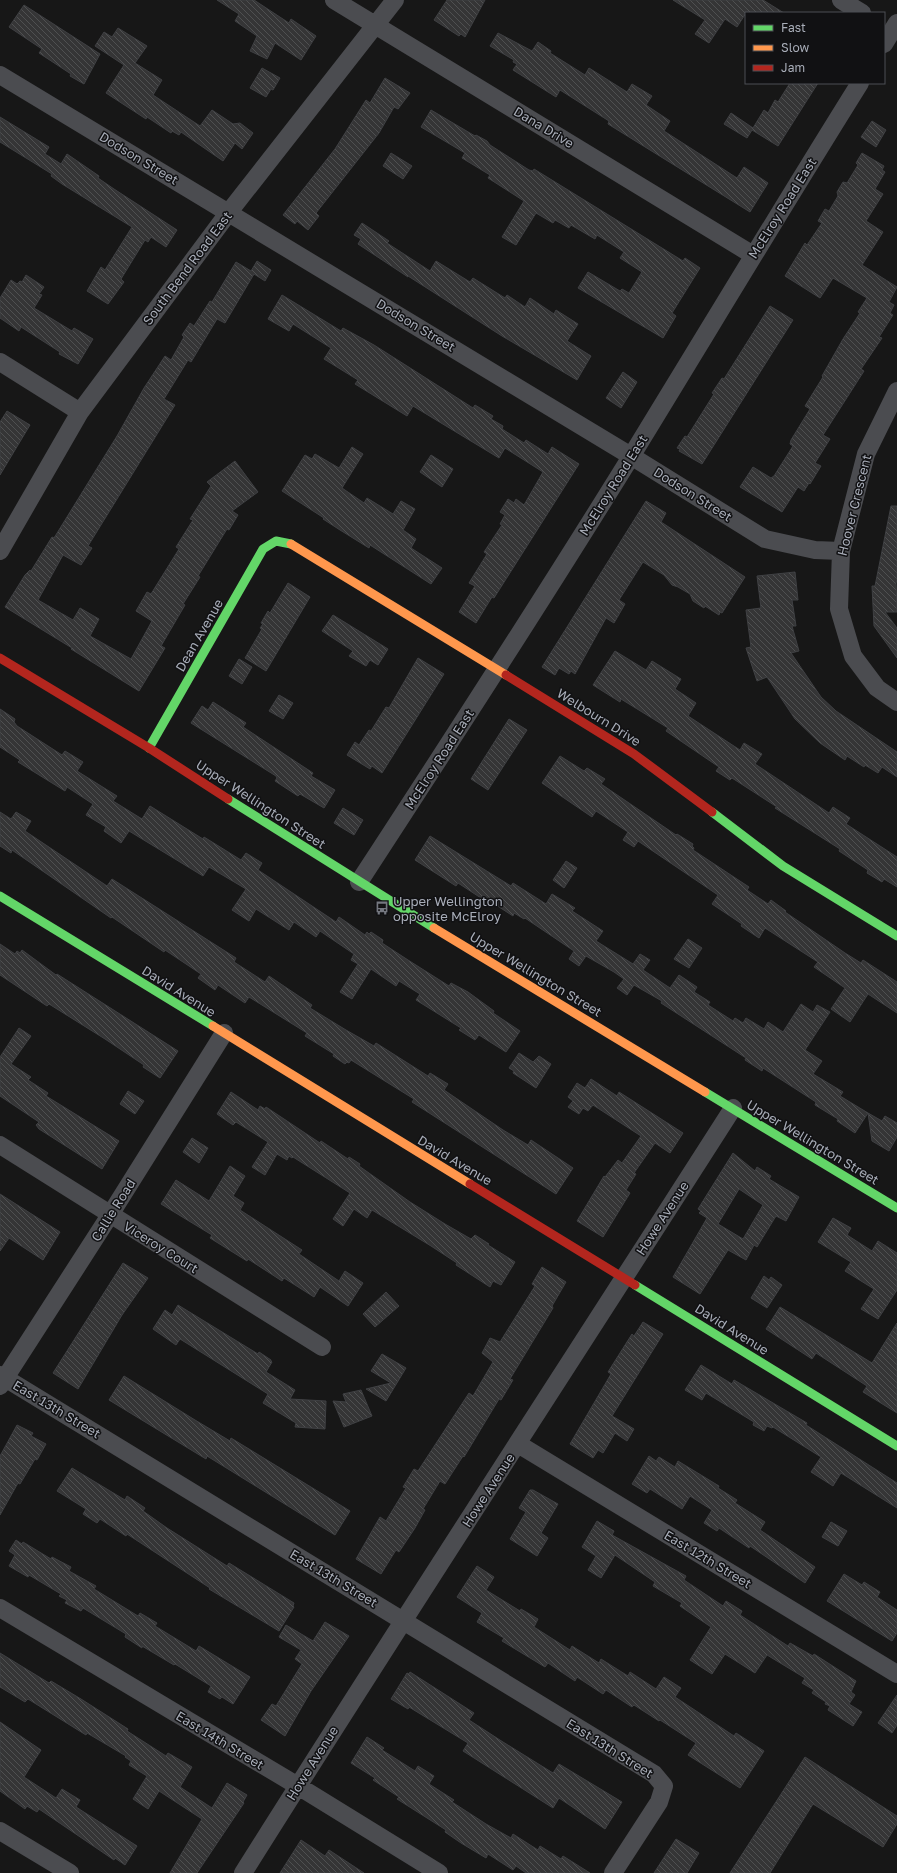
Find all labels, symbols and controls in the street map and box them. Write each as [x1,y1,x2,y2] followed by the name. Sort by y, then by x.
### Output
[745,12,885,84] legend
[781,20,806,35] text: Fast
[781,40,809,55] text: Slow
[781,60,805,75] text: Jam
[511,103,577,151] street label: Dana Drive
[97,128,181,188] street label: Dodson Street
[745,155,819,261] street label: McElroy Road East
[139,208,235,328] street label: South Bend Road East
[374,295,458,355] street label: Dodson Street
[576,432,650,538] street label: McElroy Road East
[834,453,874,557] street label: Hoover Crescent
[651,464,735,524] street label: Dodson Street
[172,596,226,674] street label: Dean Avenue
[554,685,644,749] street label: Welbourn Drive
[401,706,477,812] street label: McElroy Road East
[193,756,329,852] street label: Upper Wellington Street
[393,893,503,924] place label: Upper Wellington opposite McElroy
[374,900,390,916] bus stop icon: Upper Wellington opposite McElroy
[467,928,605,1020] street label: Upper Wellington Street
[139,962,219,1020] street label: David Avenue
[744,1096,882,1188] street label: Upper Wellington Street
[415,1131,495,1189] street label: David Avenue
[87,1176,139,1244] street label: Callie Road
[632,1178,692,1258] street label: Howe Avenue
[121,1218,201,1276] street label: Viceroy Court
[692,1300,772,1358] street label: David Avenue
[10,1377,104,1441] street label: East 13th Street
[458,1450,518,1530] street label: Howe Avenue
[661,1527,755,1591] street label: East 12th Street
[287,1546,381,1610] street label: East 13th Street
[173,1707,267,1773] street label: East 14th Street
[564,1715,656,1781] street label: East 13th Street
[283,1723,341,1803] street label: Howe Avenue

